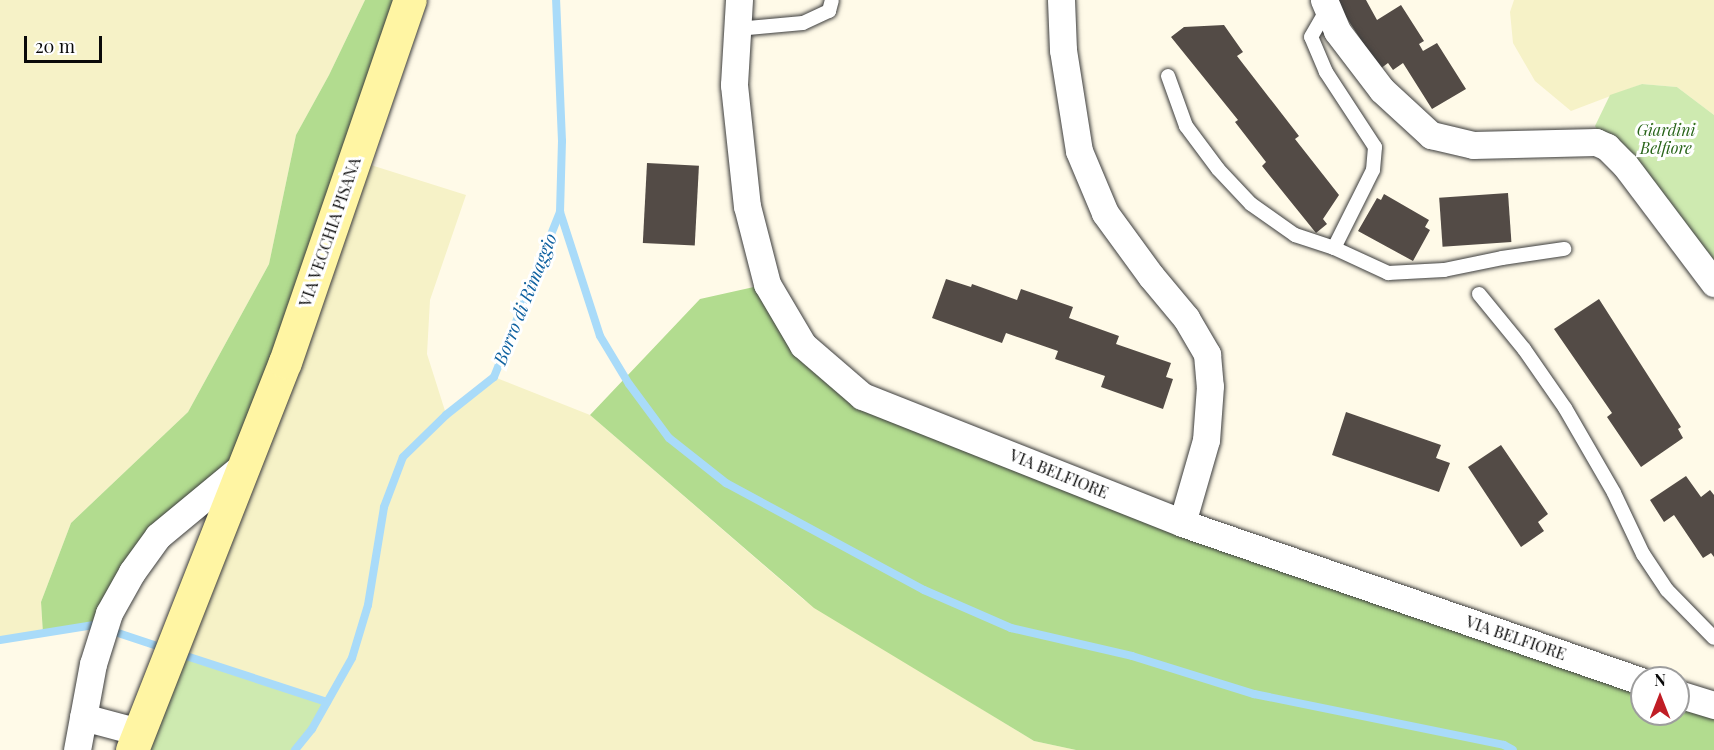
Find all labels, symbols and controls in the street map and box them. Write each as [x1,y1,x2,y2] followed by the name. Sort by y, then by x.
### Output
[27,24,105,62] scale bar
[35,34,75,58] text: 20 m
[1637,120,1695,158] park label: Giardini Belfiore
[295,154,365,310] street label: VIA VECCHIA PISANA
[489,230,561,368] water label: Borro di Rimaggio
[1007,445,1111,503] street label: VIA BELFIORE
[1463,612,1569,664] street label: VIA BELFIORE
[1630,666,1690,726] north arrow
[1654,669,1666,690] text: N

